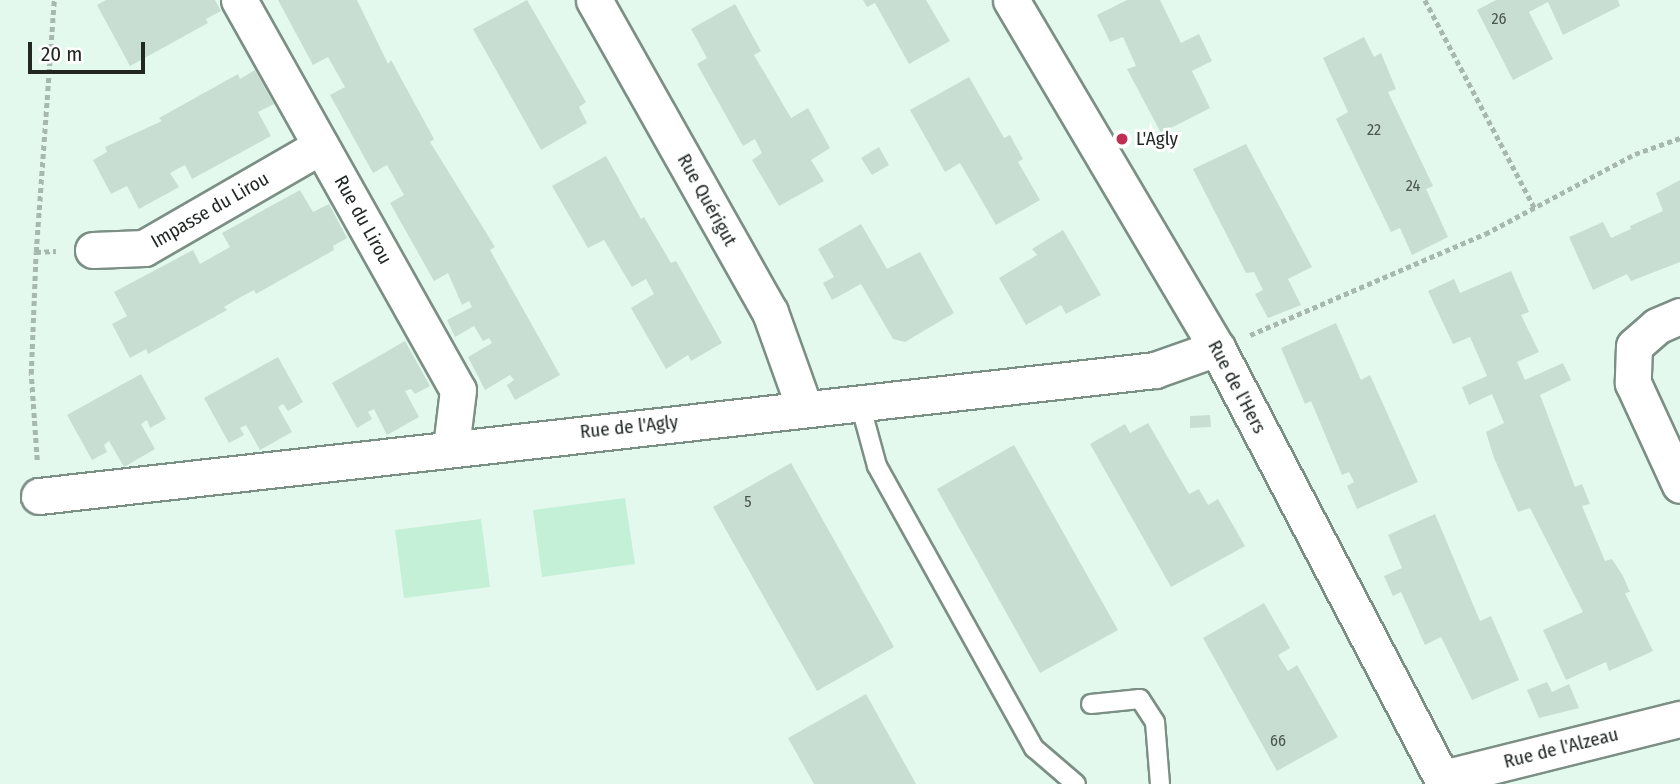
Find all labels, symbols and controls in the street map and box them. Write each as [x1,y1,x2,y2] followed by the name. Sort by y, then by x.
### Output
[1492,9,1506,29] house number: 26
[32,28,149,72] scale bar
[41,41,82,67] text: 20 m
[1367,120,1381,140] house number: 22
[1136,128,1178,150] place label: L'Agly
[1114,131,1130,147] marker: L'Agly
[672,150,742,250] street label: Rue Quérigut
[147,167,273,253] street label: Impasse du Lirou
[329,172,397,268] street label: Rue du Lirou
[1406,176,1420,196] house number: 24
[1203,337,1271,437] street label: Rue de l'Hers
[579,411,679,443] street label: Rue de l'Agly
[744,492,752,512] house number: 5
[1501,723,1621,773] street label: Rue de l'Alzeau
[1270,731,1286,751] house number: 66

